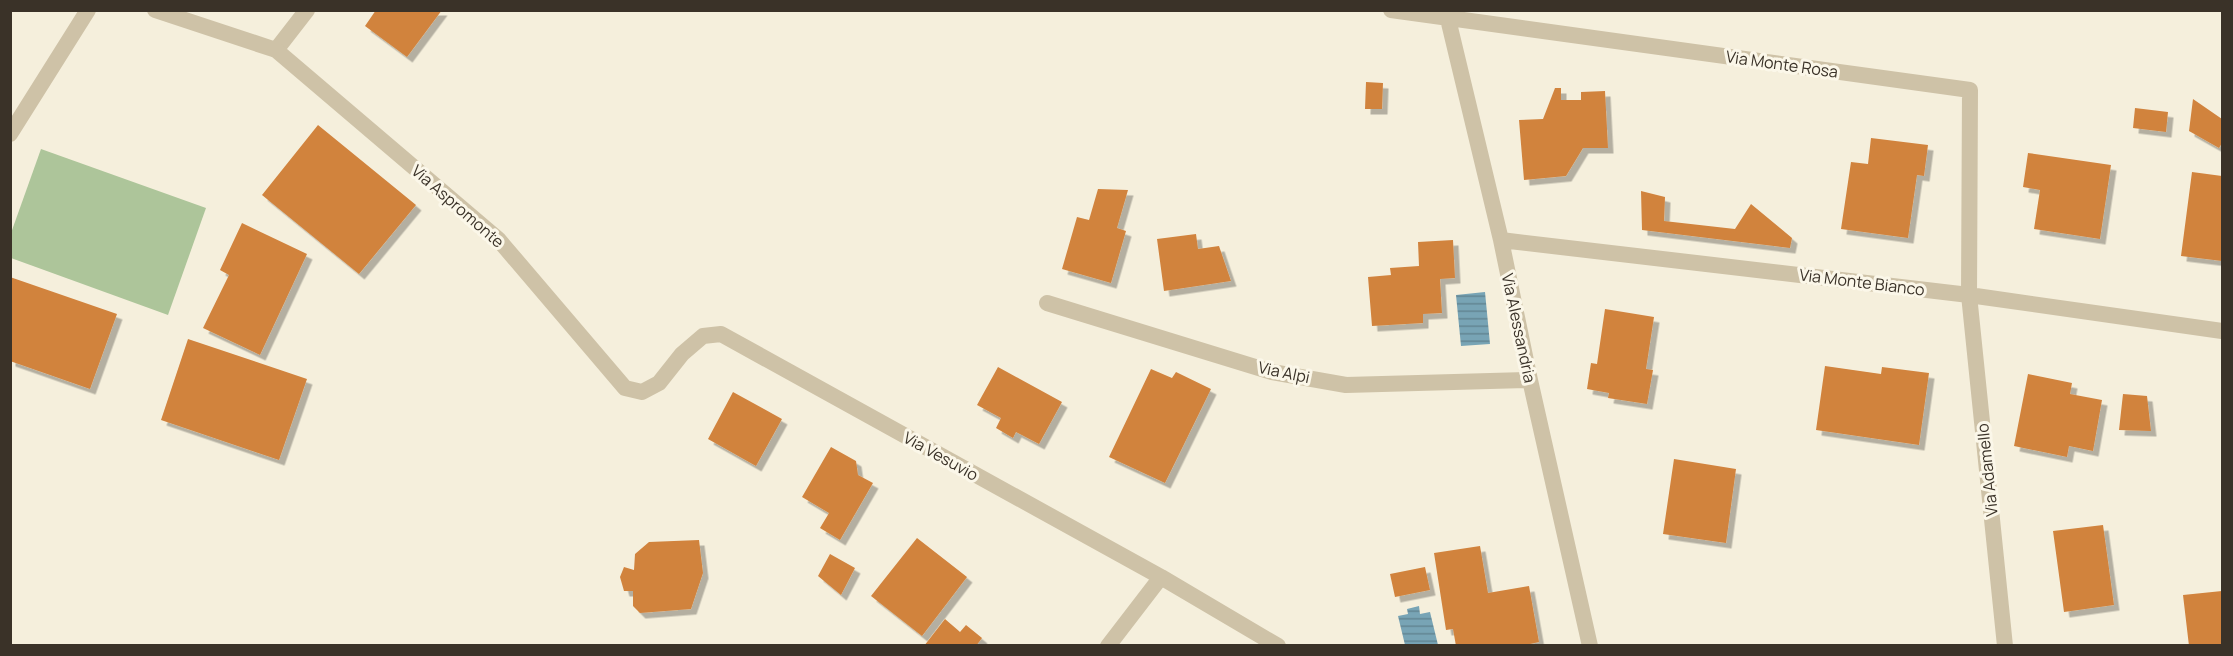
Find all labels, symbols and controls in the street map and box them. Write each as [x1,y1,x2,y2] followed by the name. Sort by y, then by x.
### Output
[1725,45,1839,83] street label: Via Monte Rosa
[407,160,509,252] street label: Via Aspromonte
[1798,263,1926,301] street label: Via Monte Bianco
[1497,271,1541,385] street label: Via Alessandria
[1256,356,1312,388] street label: Via Alpi
[1971,422,2003,518] street label: Via Adamello
[900,426,982,486] street label: Via Vesuvio

